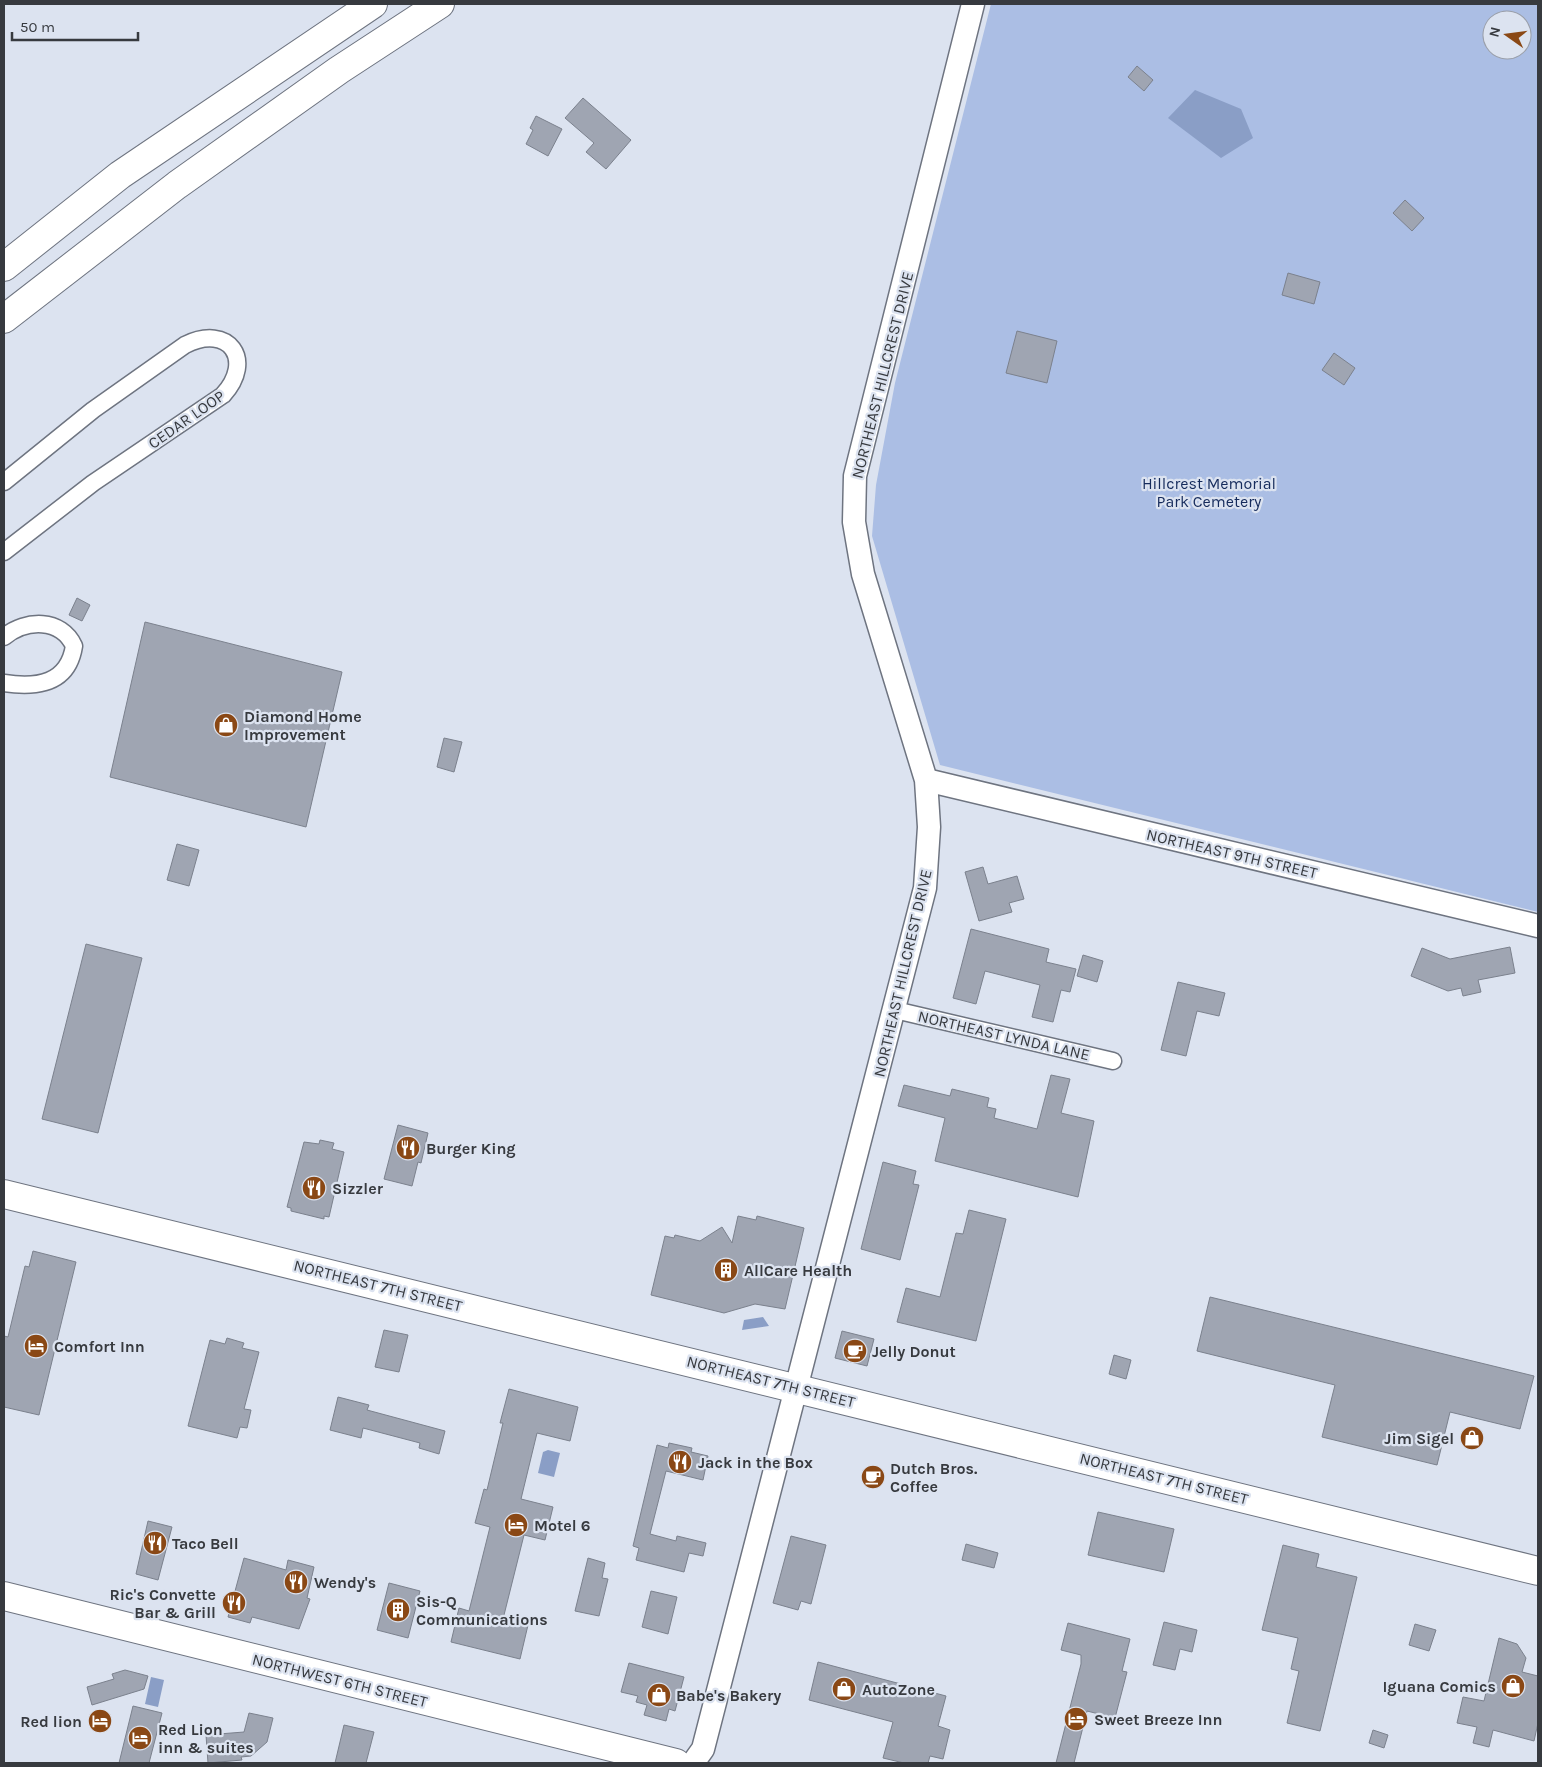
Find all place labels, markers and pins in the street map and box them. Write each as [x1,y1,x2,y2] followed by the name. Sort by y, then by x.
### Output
[244,707,362,744] place label: Diamond Home Improvement
[213,712,239,738] shop icon: Diamond Home Improvement
[395,1135,421,1161] restaurant icon: Burger King
[426,1139,516,1158] place label: Burger King
[301,1175,327,1201] restaurant icon: Sizzler
[332,1179,384,1198] place label: Sizzler
[713,1257,739,1283] building icon: AllCare Health
[744,1261,852,1280] place label: AllCare Health
[23,1333,49,1359] hotel icon: Comfort Inn
[54,1337,145,1356] place label: Comfort Inn
[842,1338,868,1364] cafe icon: Jelly Donut
[872,1342,956,1361] place label: Jelly Donut
[1459,1425,1485,1451] shop icon: Jim Sigel
[1384,1429,1454,1448] place label: Jim Sigel
[667,1449,693,1475] restaurant icon: Jack in the Box
[698,1453,813,1472] place label: Jack in the Box
[890,1459,978,1496] place label: Dutch Bros. Coffee
[860,1464,886,1490] cafe icon: Dutch Bros. Coffee
[503,1512,529,1538] hotel icon: Motel 6
[534,1516,590,1535] place label: Motel 6
[142,1530,168,1556] restaurant icon: Taco Bell
[172,1534,239,1553] place label: Taco Bell
[283,1569,309,1595] restaurant icon: Wendy's
[314,1573,376,1592] place label: Wendy's
[110,1585,216,1622] place label: Ric's Convette Bar & Grill
[221,1590,247,1616] restaurant icon: Ric's Convette Bar & Grill
[416,1592,548,1629] place label: Sis-Q Communications
[385,1597,411,1623] building icon: Sis-Q Communications
[1500,1673,1526,1699] shop icon: Iguana Comics
[831,1676,857,1702] shop icon: AutoZone
[1383,1677,1496,1696] place label: Iguana Comics
[862,1680,935,1699] place label: AutoZone
[646,1682,672,1708] shop icon: Babe's Bakery
[676,1686,781,1705] place label: Babe's Bakery
[1063,1706,1089,1732] hotel icon: Sweet Breeze Inn
[87,1708,113,1734] hotel icon: Red lion
[1094,1710,1223,1729] place label: Sweet Breeze Inn
[20,1712,82,1731] place label: Red lion
[158,1720,254,1757] place label: Red Lion inn & suites
[127,1725,153,1751] hotel icon: Red Lion inn & suites

